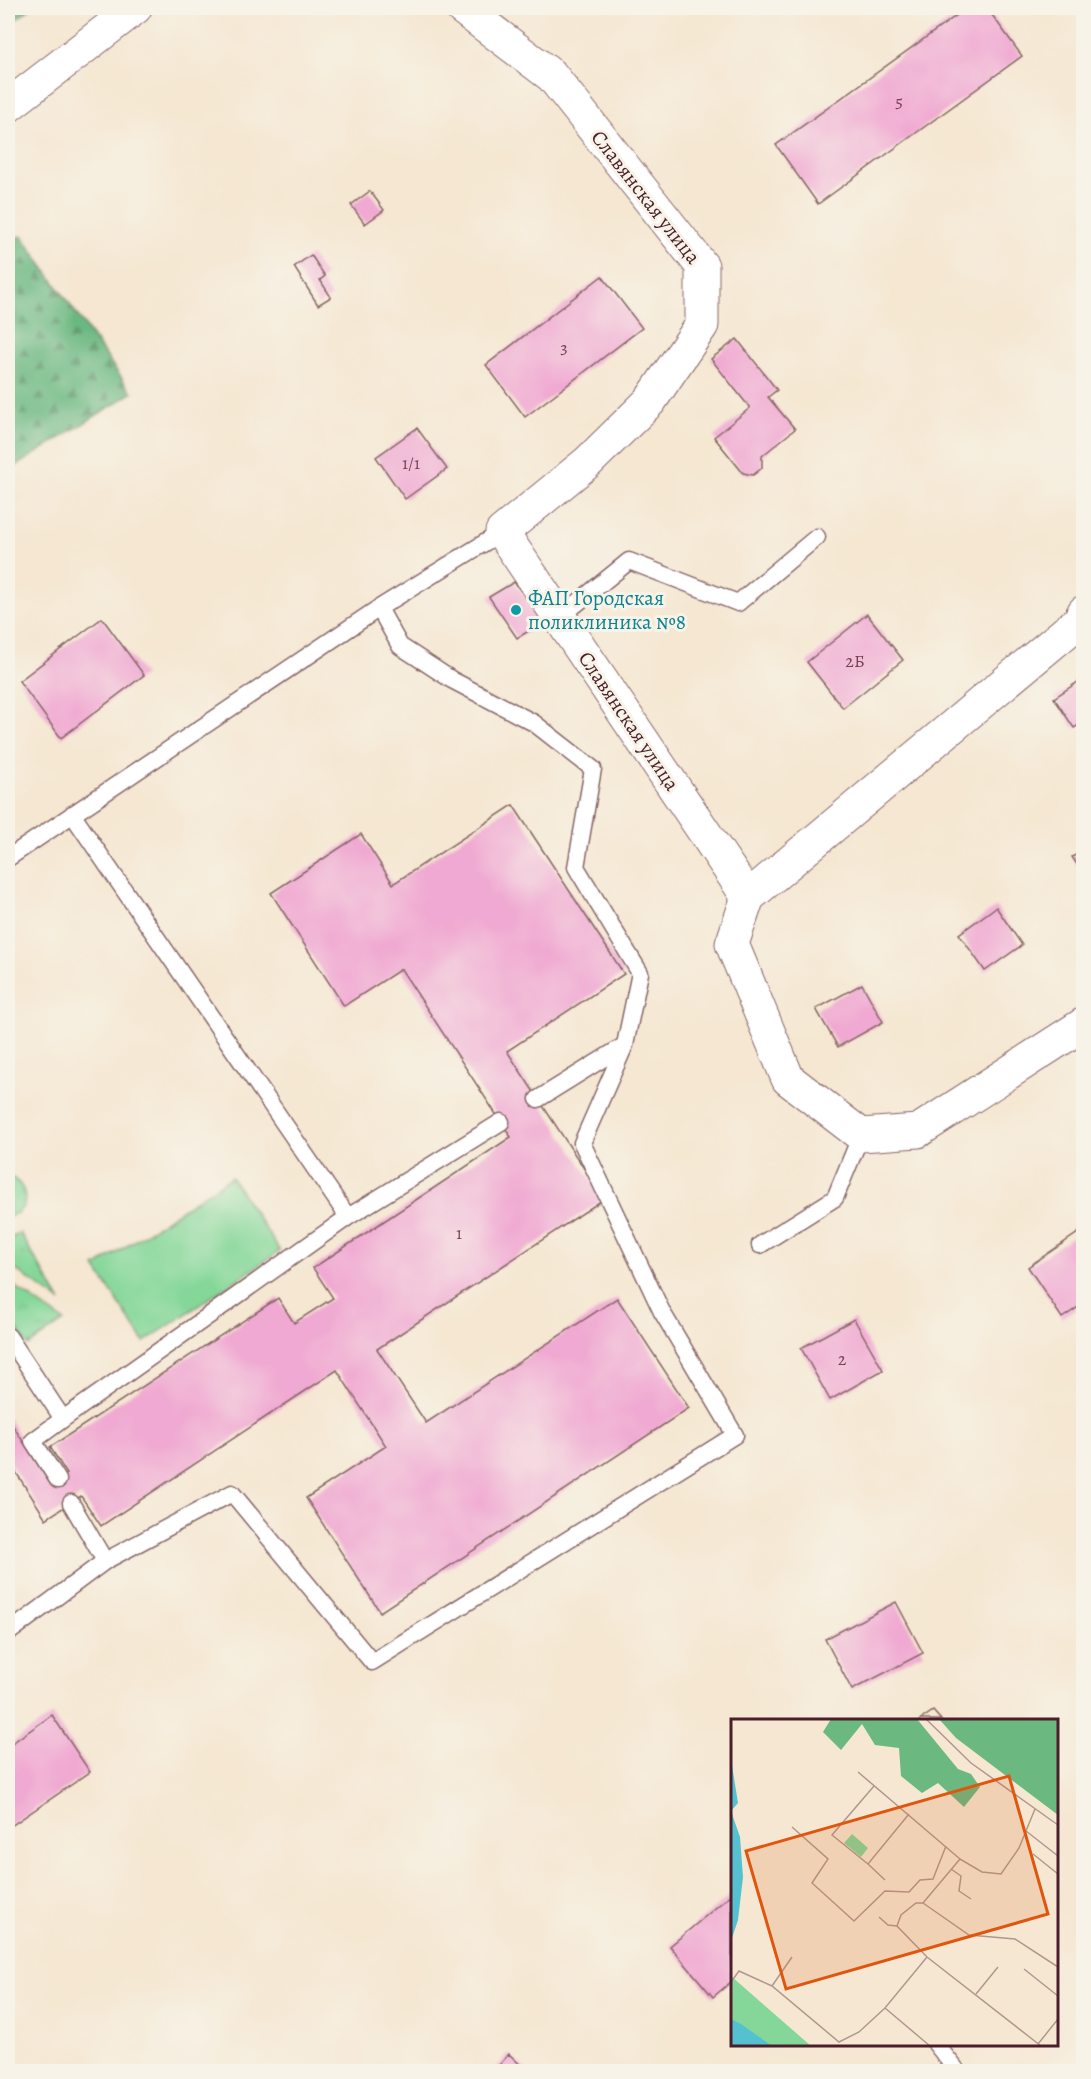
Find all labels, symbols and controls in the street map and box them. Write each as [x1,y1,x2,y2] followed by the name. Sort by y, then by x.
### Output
[895,89,903,113] house number: 5
[585,124,707,270] street label: Славянская улица
[560,335,568,359] house number: 3
[402,451,420,475] house number: 1/1
[528,584,686,636] place label: ФАП Городская поликлиника №8
[509,603,523,617] marker: ФАП Городская поликлиника №8
[572,646,686,797] street label: Славянская улица
[845,649,865,673] house number: 2Б
[456,1221,462,1245] house number: 1
[838,1347,847,1371] house number: 2
[731,1719,1058,2046] inset map

